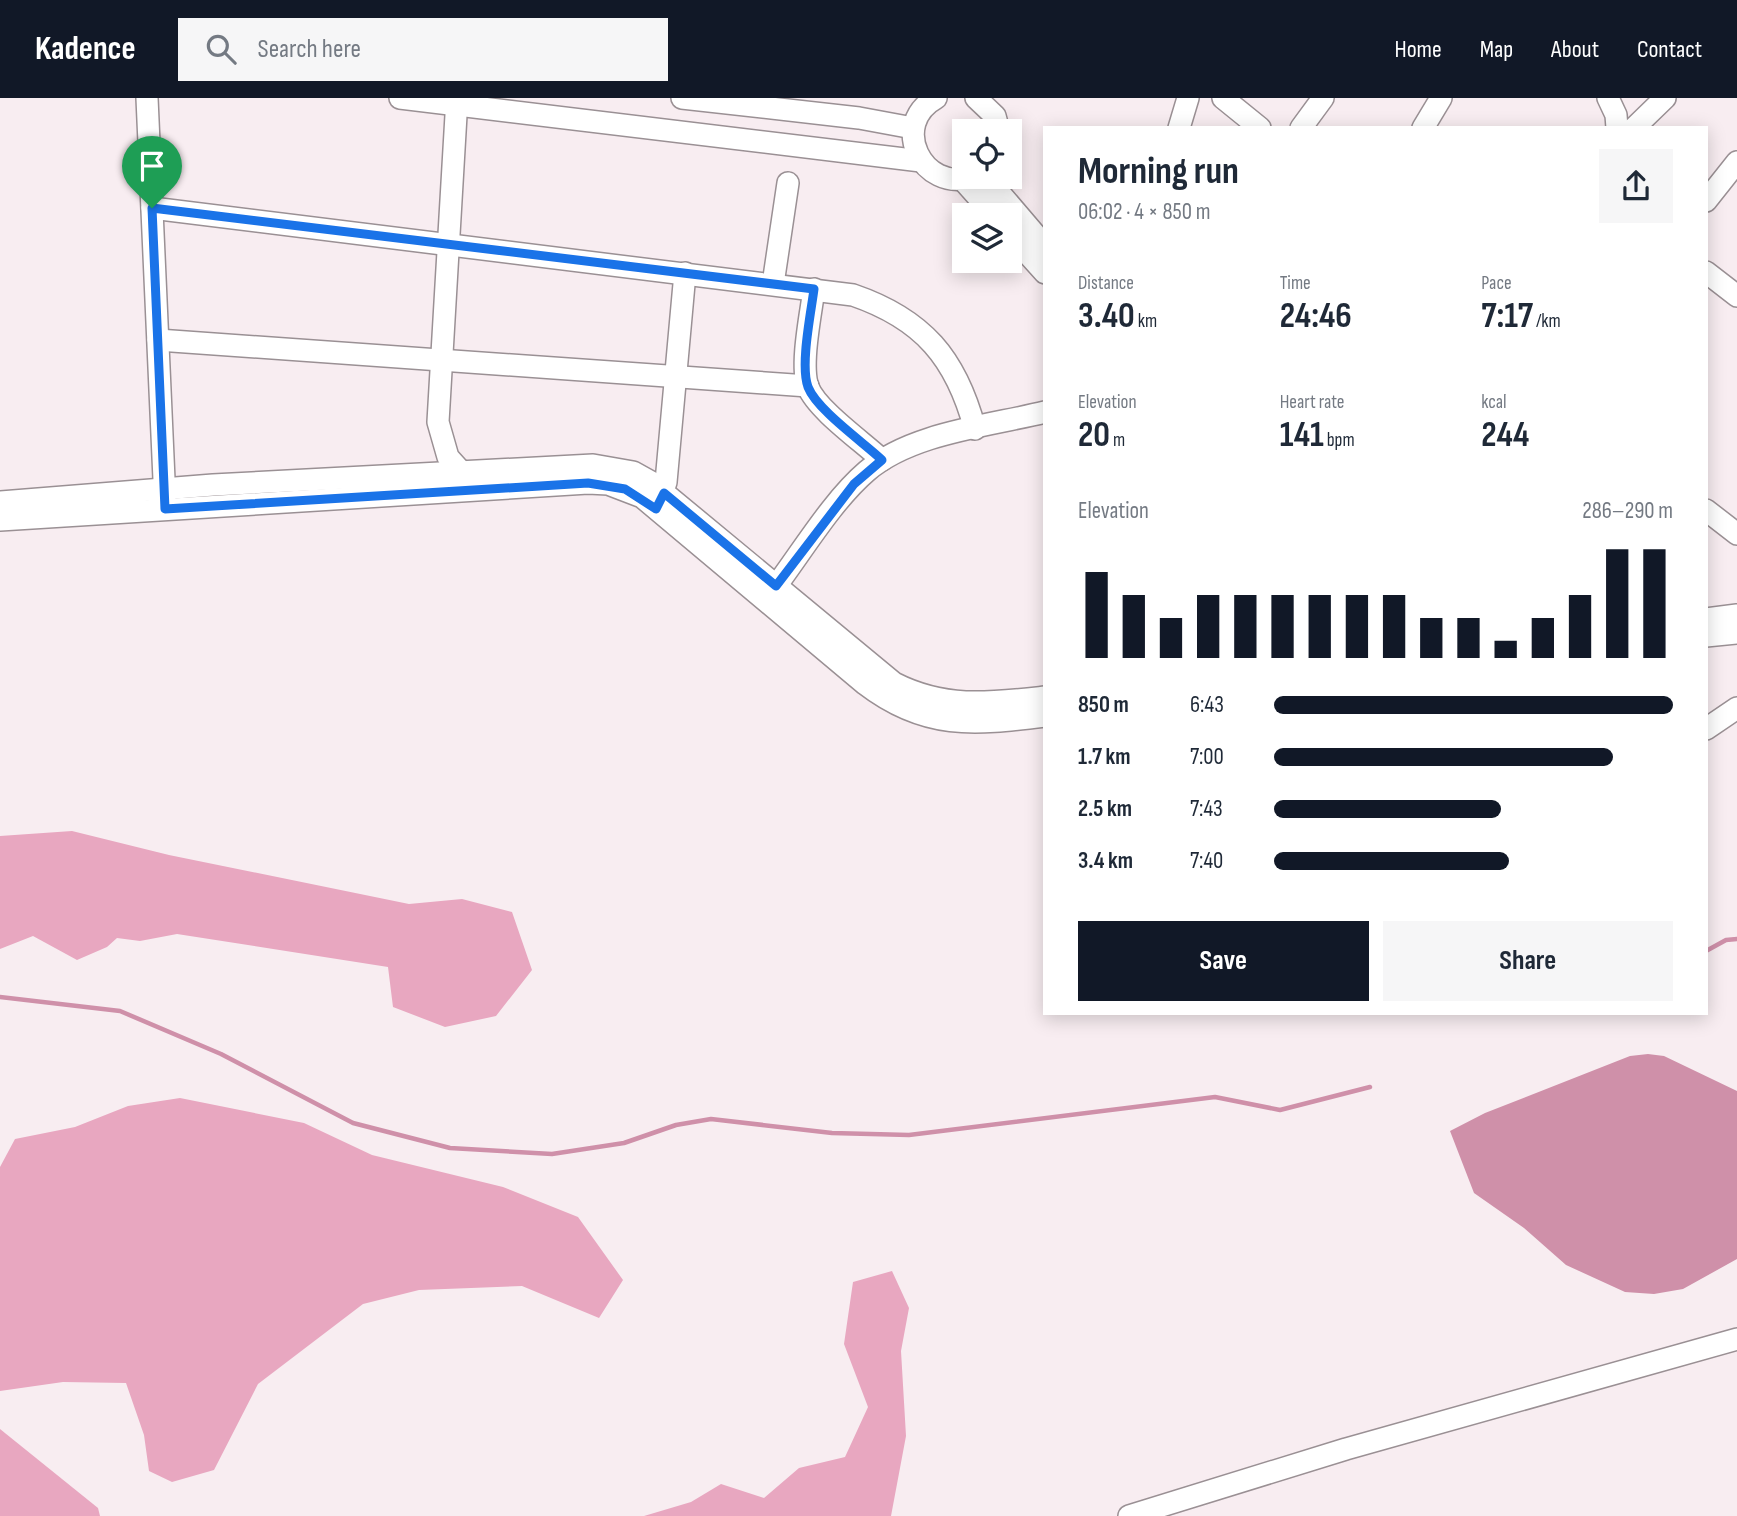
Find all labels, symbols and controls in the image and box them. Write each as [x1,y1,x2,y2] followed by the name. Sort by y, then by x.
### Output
[178,18,668,81] search box
[35,29,136,69] text: Kadence
[202,30,240,68] icon: search
[258,34,361,65] text: Search here
[1394,35,1442,64] text: Home
[1480,35,1513,64] text: Map
[1551,35,1599,64] text: About
[1637,35,1702,64] text: Contact
[952,119,1022,273] map controls
[952,119,1022,189] button: locate
[122,136,182,208] pin
[133,147,171,185] icon: arrive
[1078,149,1239,194] text: Morning run
[1599,149,1673,223] button: share
[1078,198,1210,226] text: 06:02 · 4 × 850 m
[952,203,1022,273] button: layers
[1078,272,1134,295] text: Distance
[1280,272,1311,295] text: Time
[1481,272,1512,295] text: Pace
[1078,295,1135,338] text: 3.40
[1280,295,1352,338] text: 24:46
[1481,295,1533,338] text: 7:17
[1135,310,1157,333] text: km
[1533,310,1561,333] text: /km
[1078,391,1137,414] text: Elevation
[1280,391,1345,414] text: Heart rate
[1481,391,1506,414] text: kcal
[1078,414,1110,457] text: 20
[1280,414,1324,457] text: 141
[1481,414,1529,457] text: 244
[1110,429,1125,452] text: m
[1324,429,1355,452] text: bpm
[1078,497,1149,525] text: Elevation
[1582,497,1673,525] text: 286–290 m
[1078,691,1129,719] text: 850 m
[1190,691,1224,719] text: 6:43
[1078,743,1131,771] text: 1.7 km
[1190,743,1224,771] text: 7:00
[1078,795,1132,823] text: 2.5 km
[1190,795,1223,823] text: 7:43
[1078,847,1133,875] text: 3.4 km
[1190,847,1223,875] text: 7:40
[1078,921,1369,1001] button: Save
[1383,921,1673,1001] button: Share

